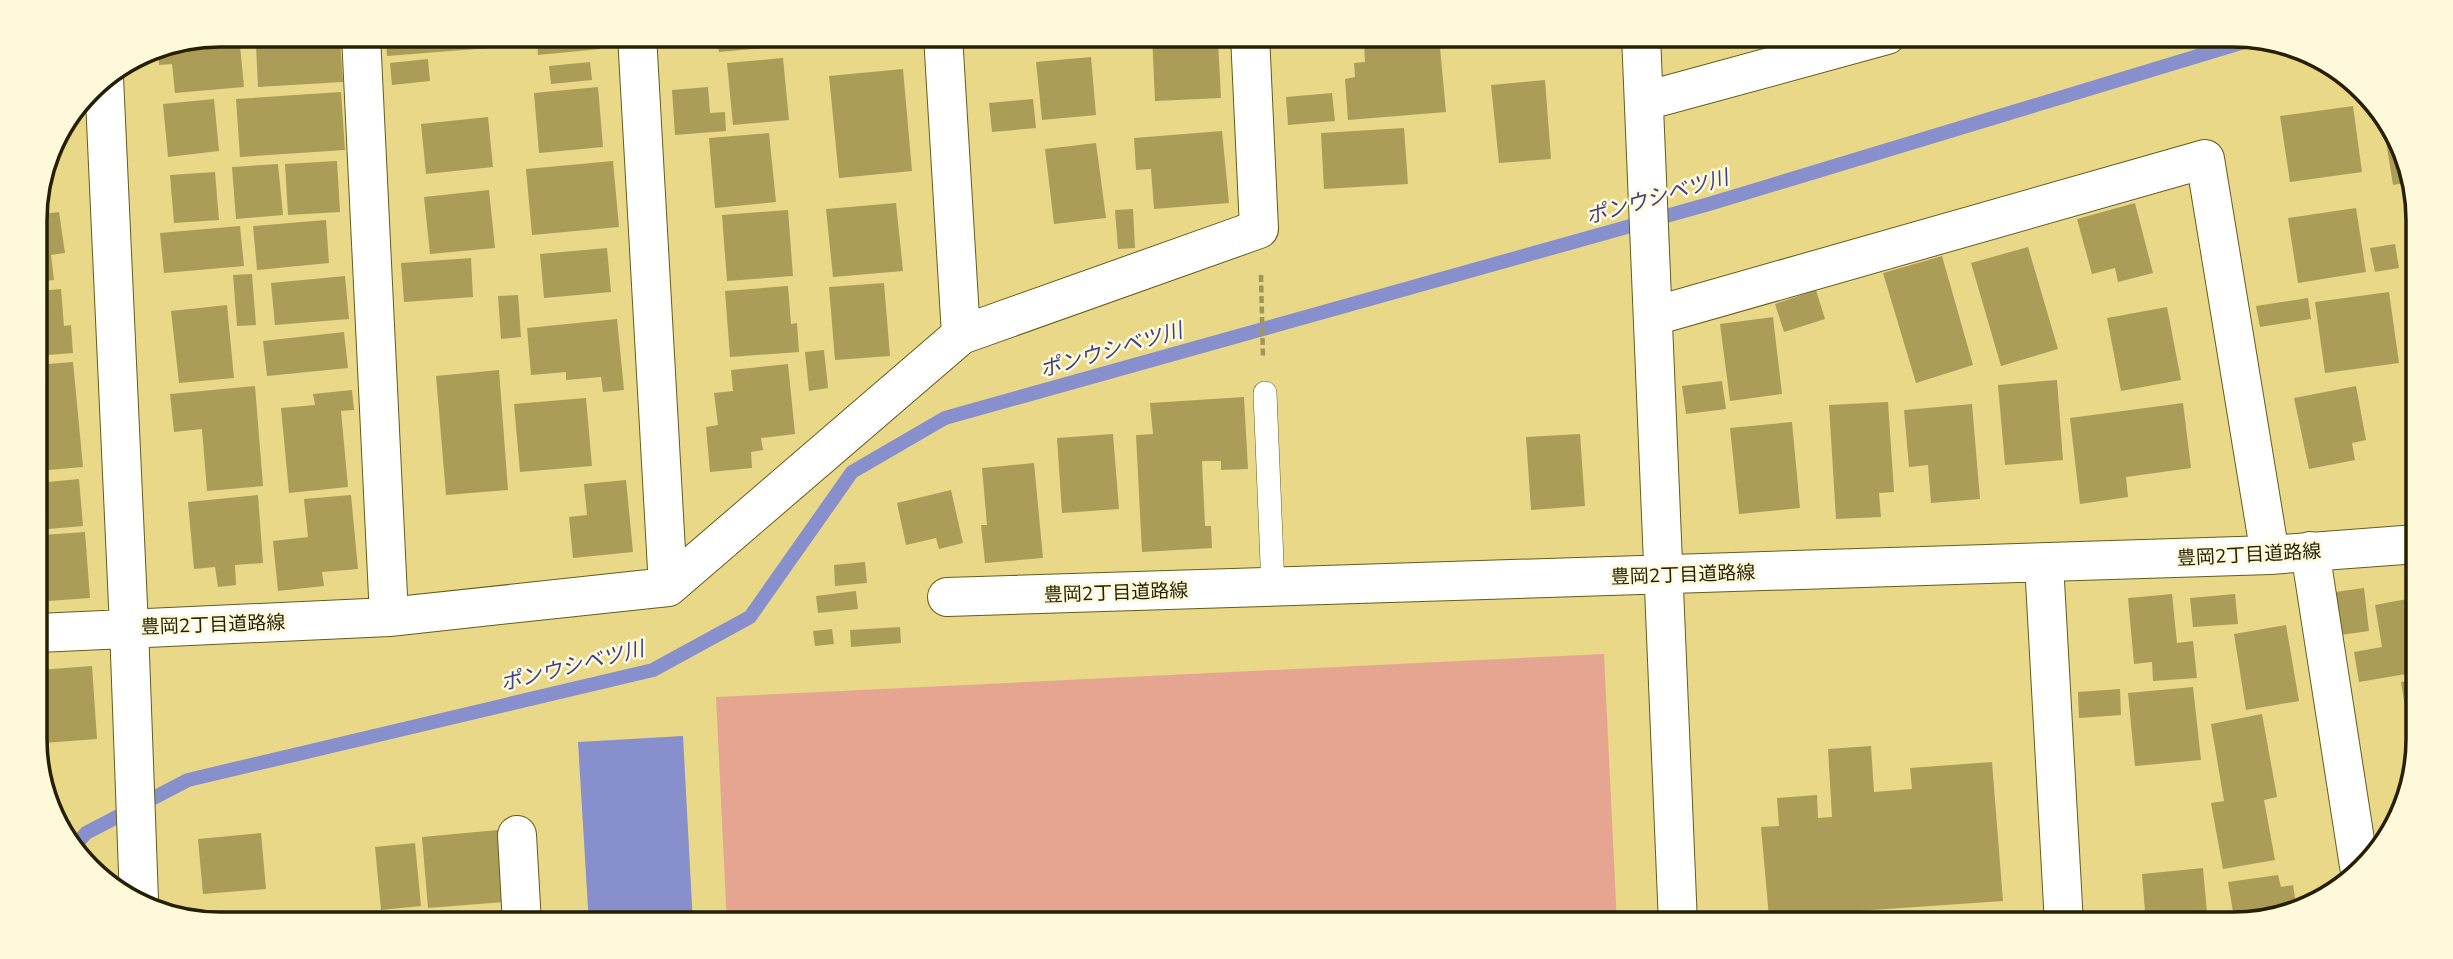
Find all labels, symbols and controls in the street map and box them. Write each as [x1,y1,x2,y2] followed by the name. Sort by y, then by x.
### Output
[1582,163,1733,231] water label: ポンウシベツ川
[1036,316,1187,384] water label: ポンウシベツ川
[2176,538,2322,572] street label: 豊岡2丁目道路線
[1610,559,1756,591] street label: 豊岡2丁目道路線
[1043,577,1189,609] street label: 豊岡2丁目道路線
[140,609,286,641] street label: 豊岡2丁目道路線
[497,634,649,697] water label: ポンウシベツ川

